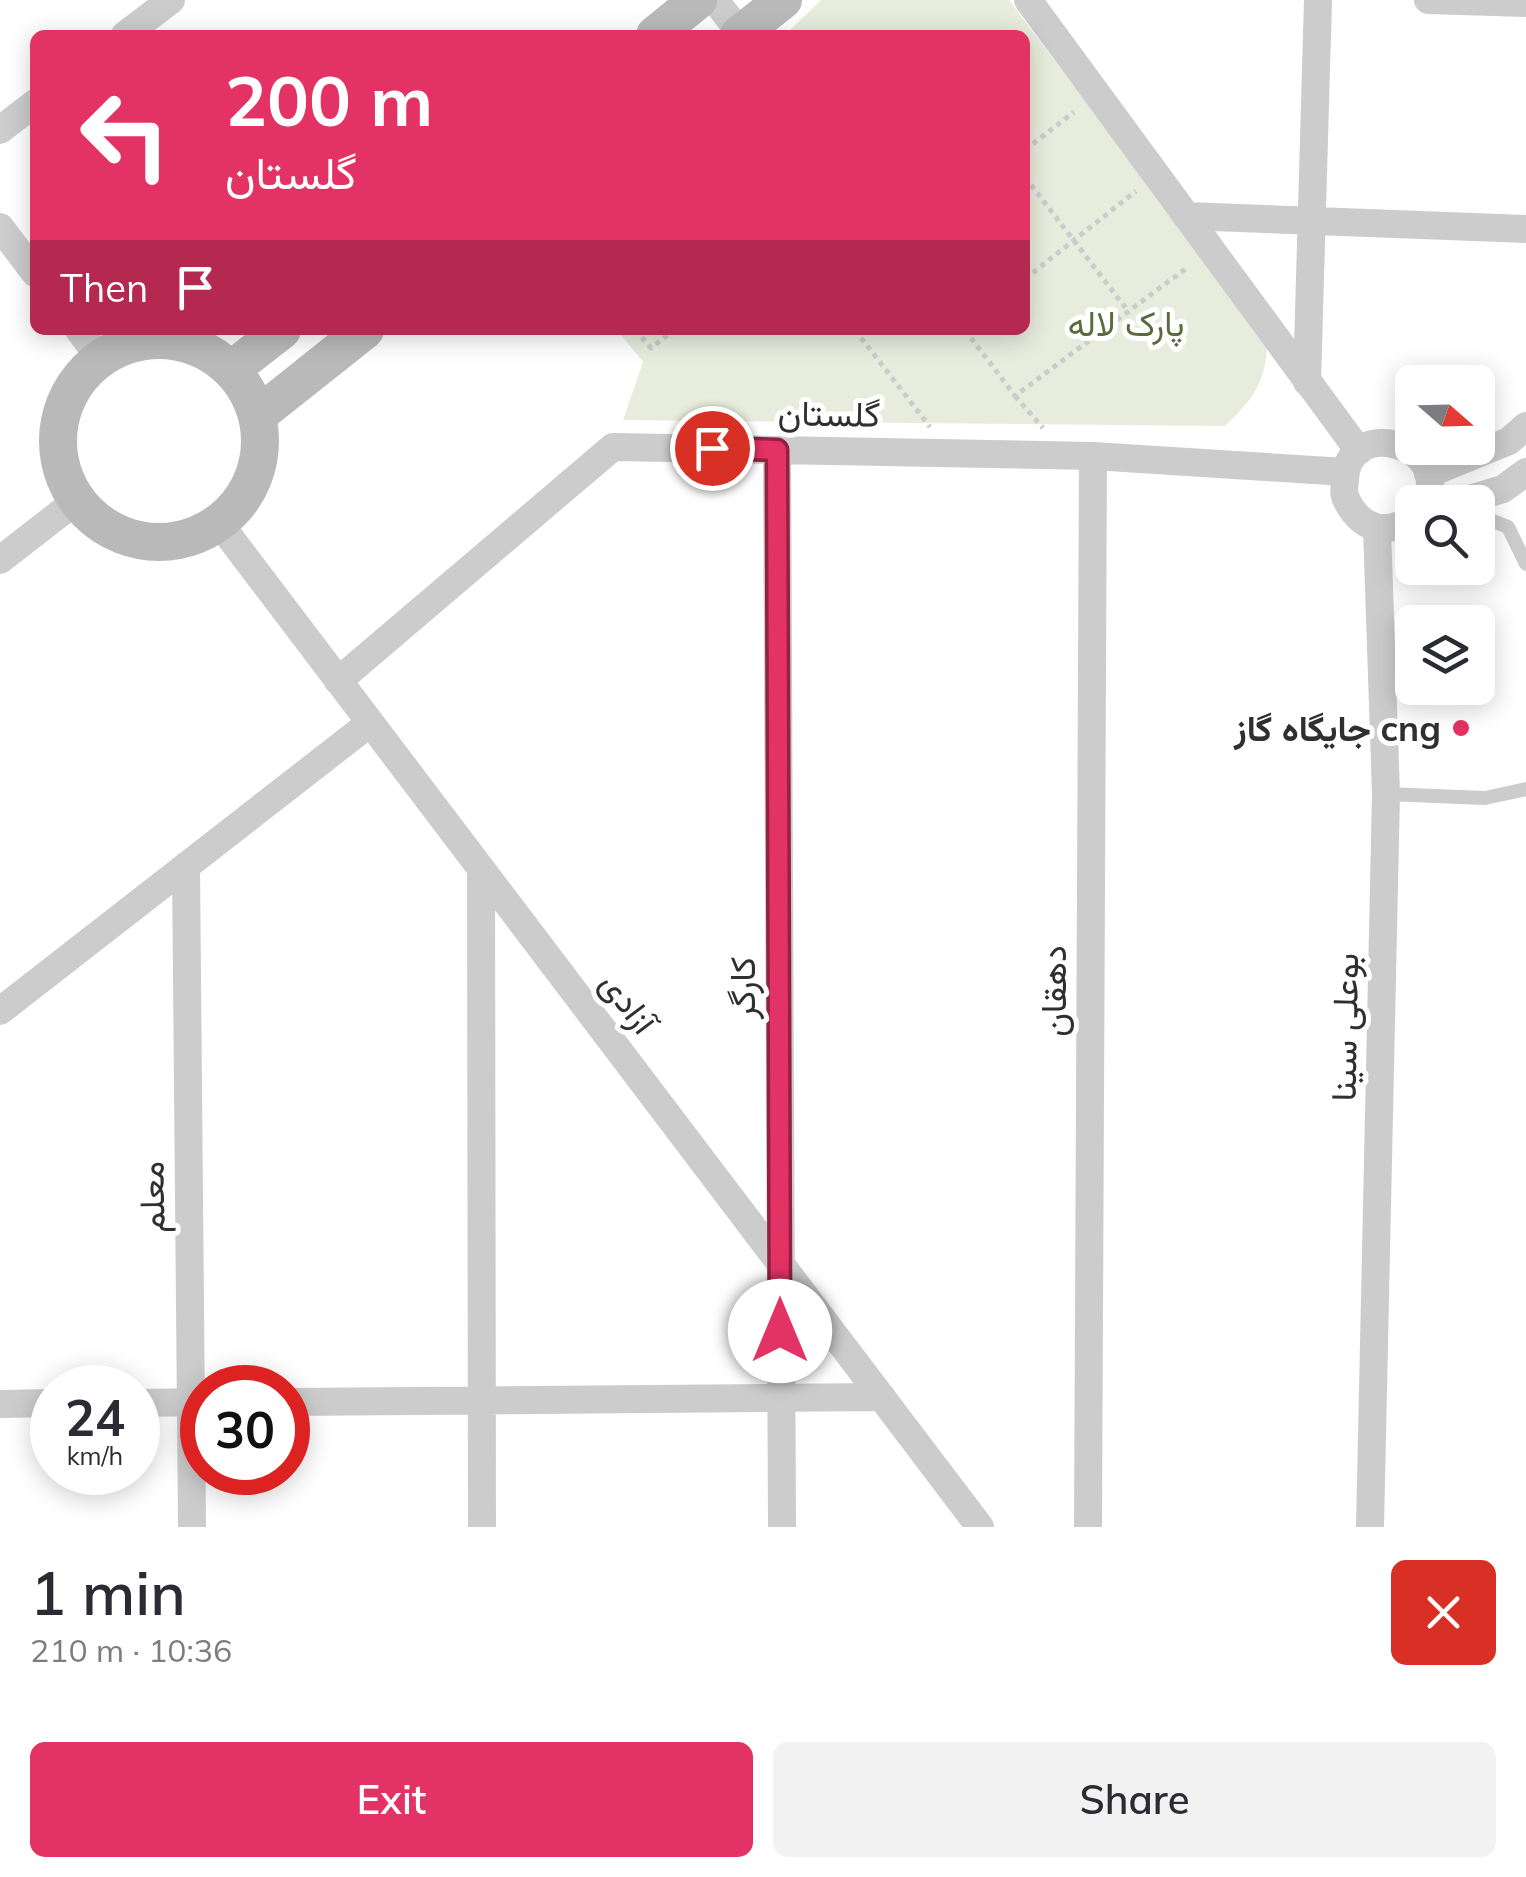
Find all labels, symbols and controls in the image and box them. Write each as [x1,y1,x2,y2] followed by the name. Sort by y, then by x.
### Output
[225,56,433,144] text: 200 m
[60,70,190,200] icon: left
[225,144,357,200] text: گلستان
[168,260,223,315] icon: arrive
[60,264,148,312] text: Then
[1068,301,1184,348] park label: پارک لاله
[1395,365,1495,465] north arrow
[1395,365,1495,705] map controls
[777,390,881,436] street label: گلستان
[670,406,755,491] pin
[685,421,740,476] icon: arrive
[1395,485,1495,585] button: search
[1395,605,1495,705] button: layers
[1233,706,1441,751] place label: جایگاه گاز cng
[1450,717,1472,739] marker: جایگاه گاز cng
[1031,945,1075,1037] street label: دهقان
[1321,952,1368,1102] street label: بوعلی سینا
[720,957,765,1020] street label: کارگر
[590,962,669,1045] street label: آزادی
[128,1161,176,1233] street label: معلم
[728,1279,832,1383] position arrow
[180,1365,310,1495] speed limit sign: 30
[65,1386,125,1449] text: 24
[67,1440,123,1471] text: km/h
[30,1555,186,1630] text: 1 min
[1391,1560,1496,1665] button: close
[30,1630,232,1670] text: 210 m · 10:36
[30,1742,753,1857] button: Exit
[773,1742,1496,1857] button: Share

